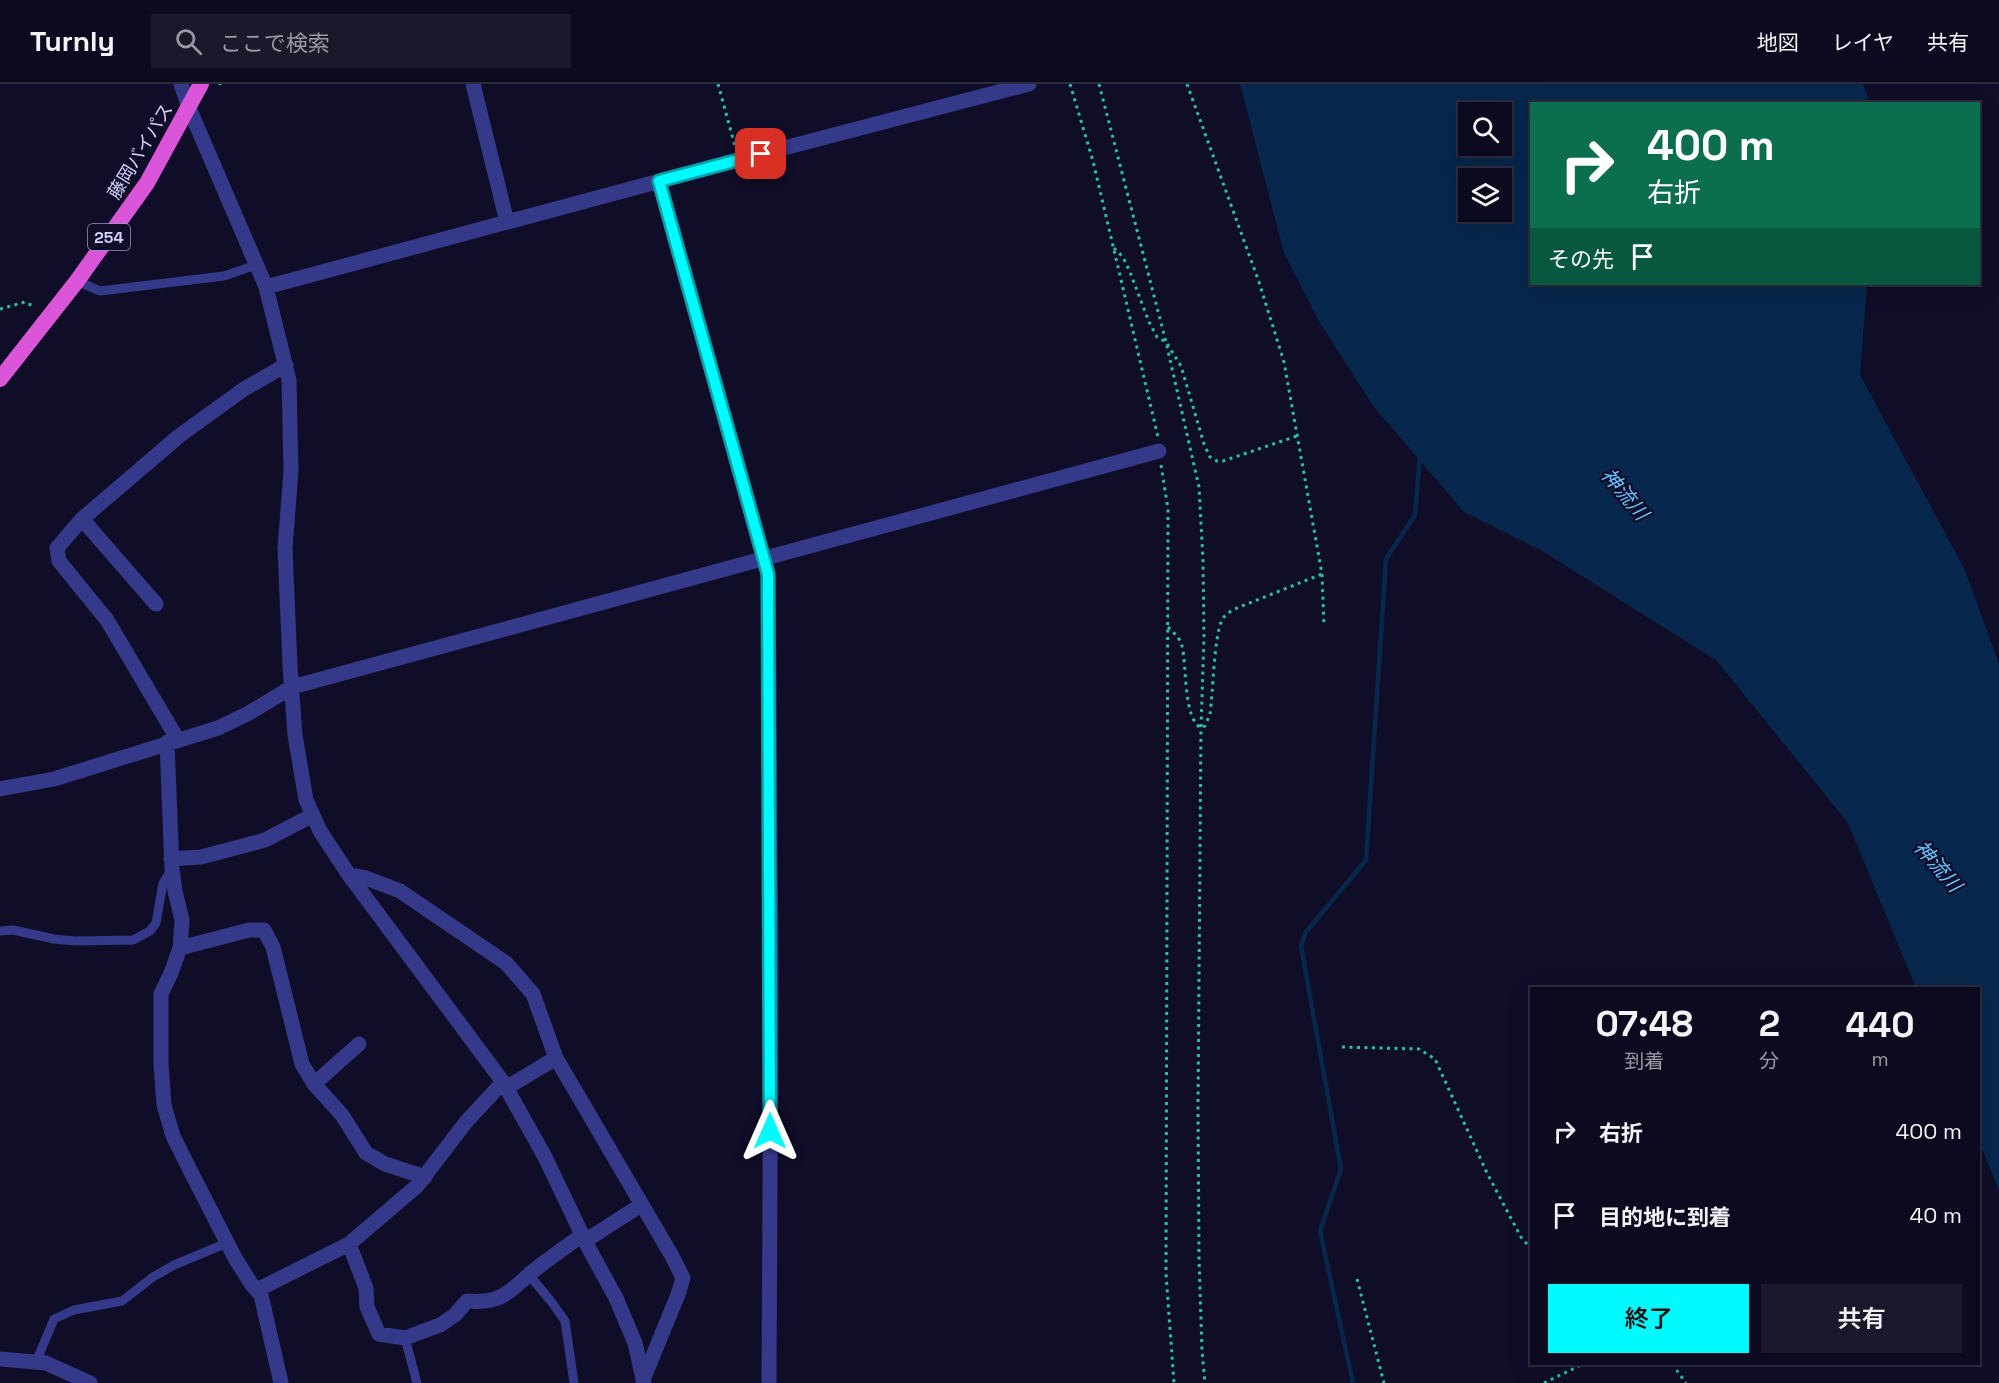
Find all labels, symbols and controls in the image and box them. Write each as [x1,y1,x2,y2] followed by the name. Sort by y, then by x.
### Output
[151,14,571,68] search box
[30,23,115,59] text: Turnly
[172,25,205,58] icon: search
[220,29,330,57] text: ここで検索
[1757,29,1799,56] text: 地図
[1832,29,1894,56] text: レイヤ
[1927,29,1969,56] text: 共有
[102,99,178,203] street label: 藤岡バイパス
[1458,102,1512,222] map controls
[1458,102,1512,156] button: search
[1647,119,1775,172] text: 400 m
[1548,126,1626,204] icon: right
[735,128,786,179] pin
[744,137,777,170] icon: arrive
[1458,168,1512,222] button: layers
[1647,175,1701,210] text: 右折
[88,224,130,250] road number: 254
[1626,240,1659,273] icon: arrive
[1548,245,1614,273] text: その先
[1596,463,1656,527] water label: 神流川
[1909,835,1969,899] water label: 神流川
[1595,1001,1693,1047] text: 07:48
[1759,1001,1780,1047] text: 2
[1845,1002,1915,1048] text: 440
[1871,1046,1889,1072] text: m
[1624,1048,1664,1074] text: 到着
[1759,1048,1779,1074] text: 分
[738,1099,802,1163] position arrow
[1548,1115,1581,1148] icon: right
[1895,1117,1962,1145] text: 400 m
[1599,1119,1643,1147] text: 右折
[1548,1199,1581,1232] icon: arrive
[1910,1201,1962,1229] text: 40 m
[1599,1203,1731,1231] text: 目的地に到着
[1548,1284,1749,1353] button: 終了
[1761,1284,1962,1353] button: 共有

